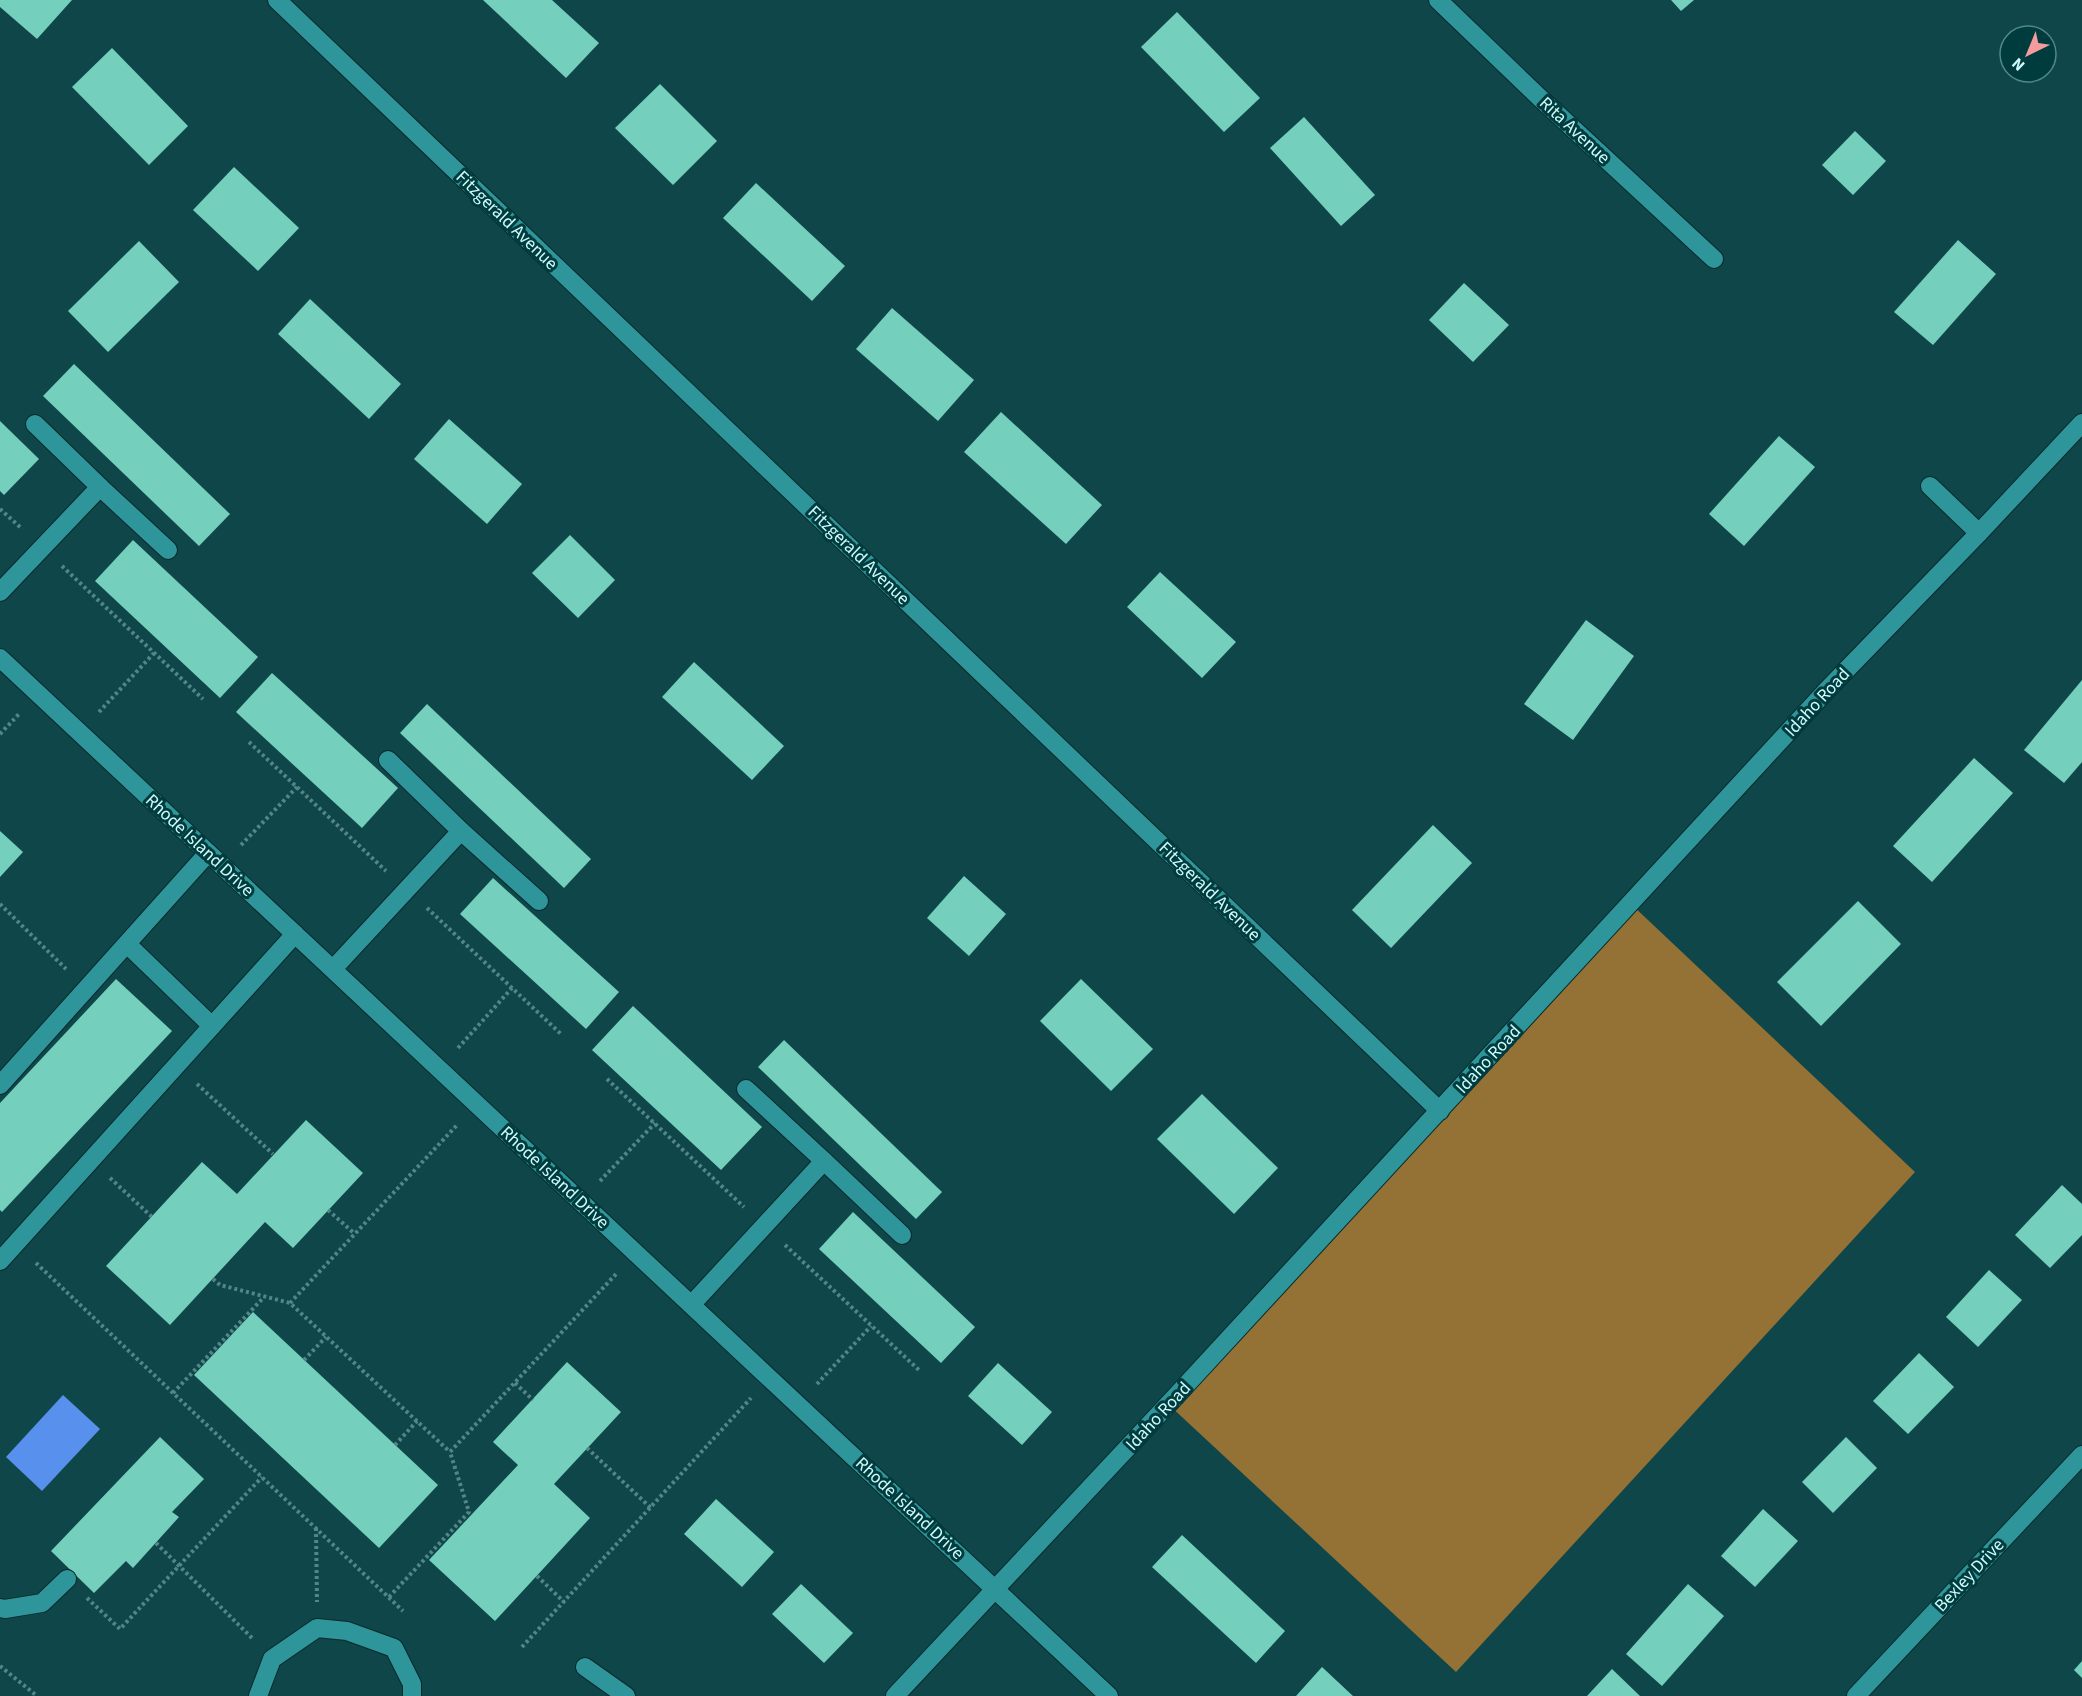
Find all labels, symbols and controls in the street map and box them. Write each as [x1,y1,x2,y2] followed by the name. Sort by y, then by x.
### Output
[1998,24,2058,84] north arrow
[2007,53,2030,76] text: N
[1534,91,1616,170] street label: Rita Avenue
[450,165,563,276] street label: Fitzgerald Avenue
[802,500,915,611] street label: Fitzgerald Avenue
[1779,663,1856,742] street label: Idaho Road
[140,788,260,903] street label: Rhode Island Drive
[1153,836,1266,947] street label: Fitzgerald Avenue
[1450,1020,1527,1099] street label: Idaho Road
[495,1120,615,1235] street label: Rhode Island Drive
[1120,1377,1197,1456] street label: Idaho Road
[850,1451,970,1566] street label: Rhode Island Drive
[1929,1533,2010,1618] street label: Bexley Drive

